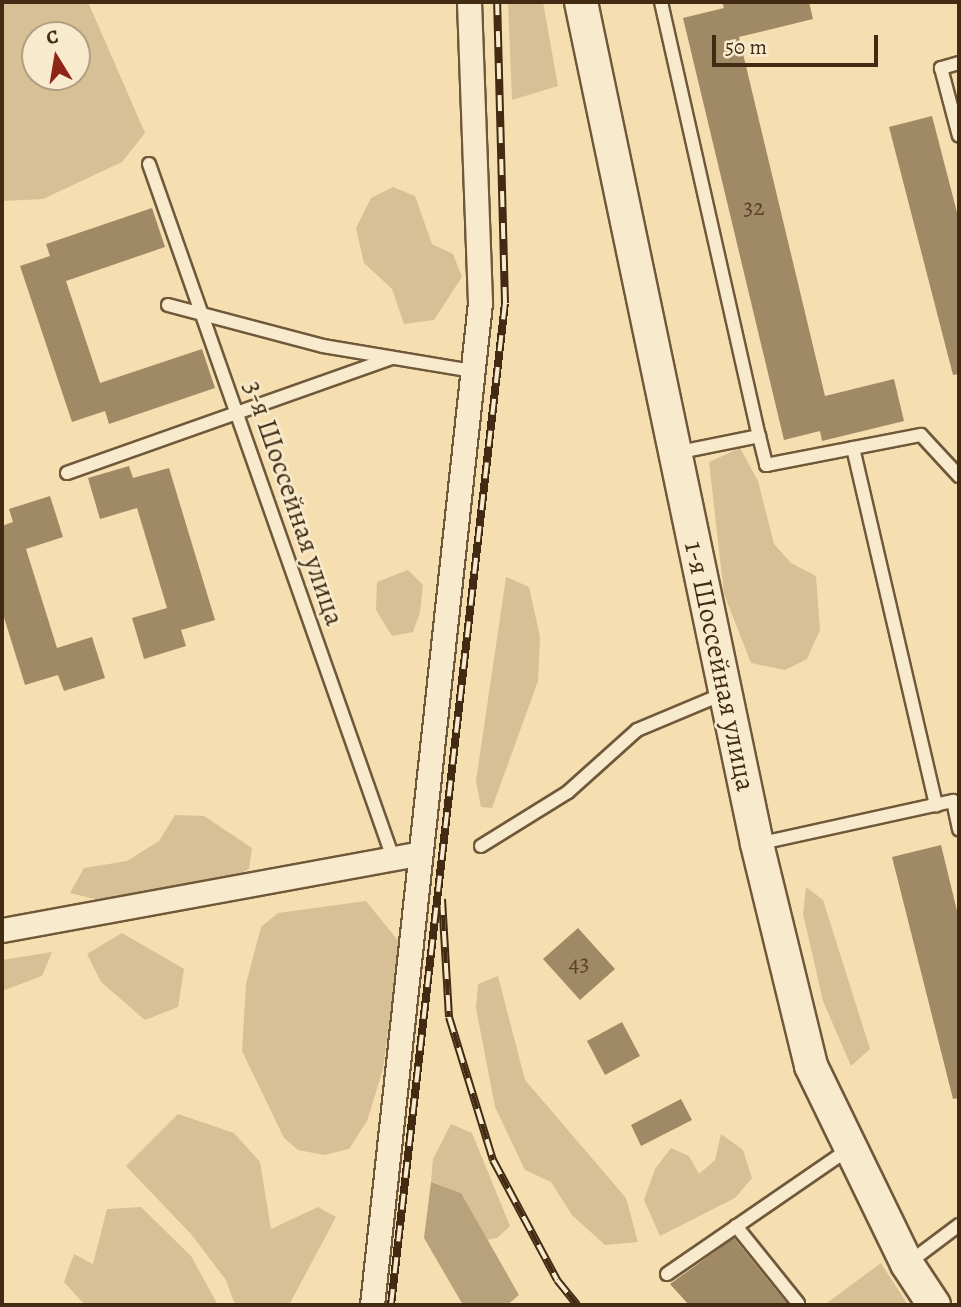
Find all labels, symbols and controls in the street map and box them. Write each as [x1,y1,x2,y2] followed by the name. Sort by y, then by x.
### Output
[21,21,91,91] north arrow
[716,21,882,65] scale bar
[44,23,61,51] text: С
[725,33,767,61] text: 50 m
[743,194,765,222] house number: 32
[236,376,352,630] street label: 3-я Шоссейная улица
[677,538,763,794] street label: 1-я Шоссейная улица
[569,950,589,978] house number: 43

